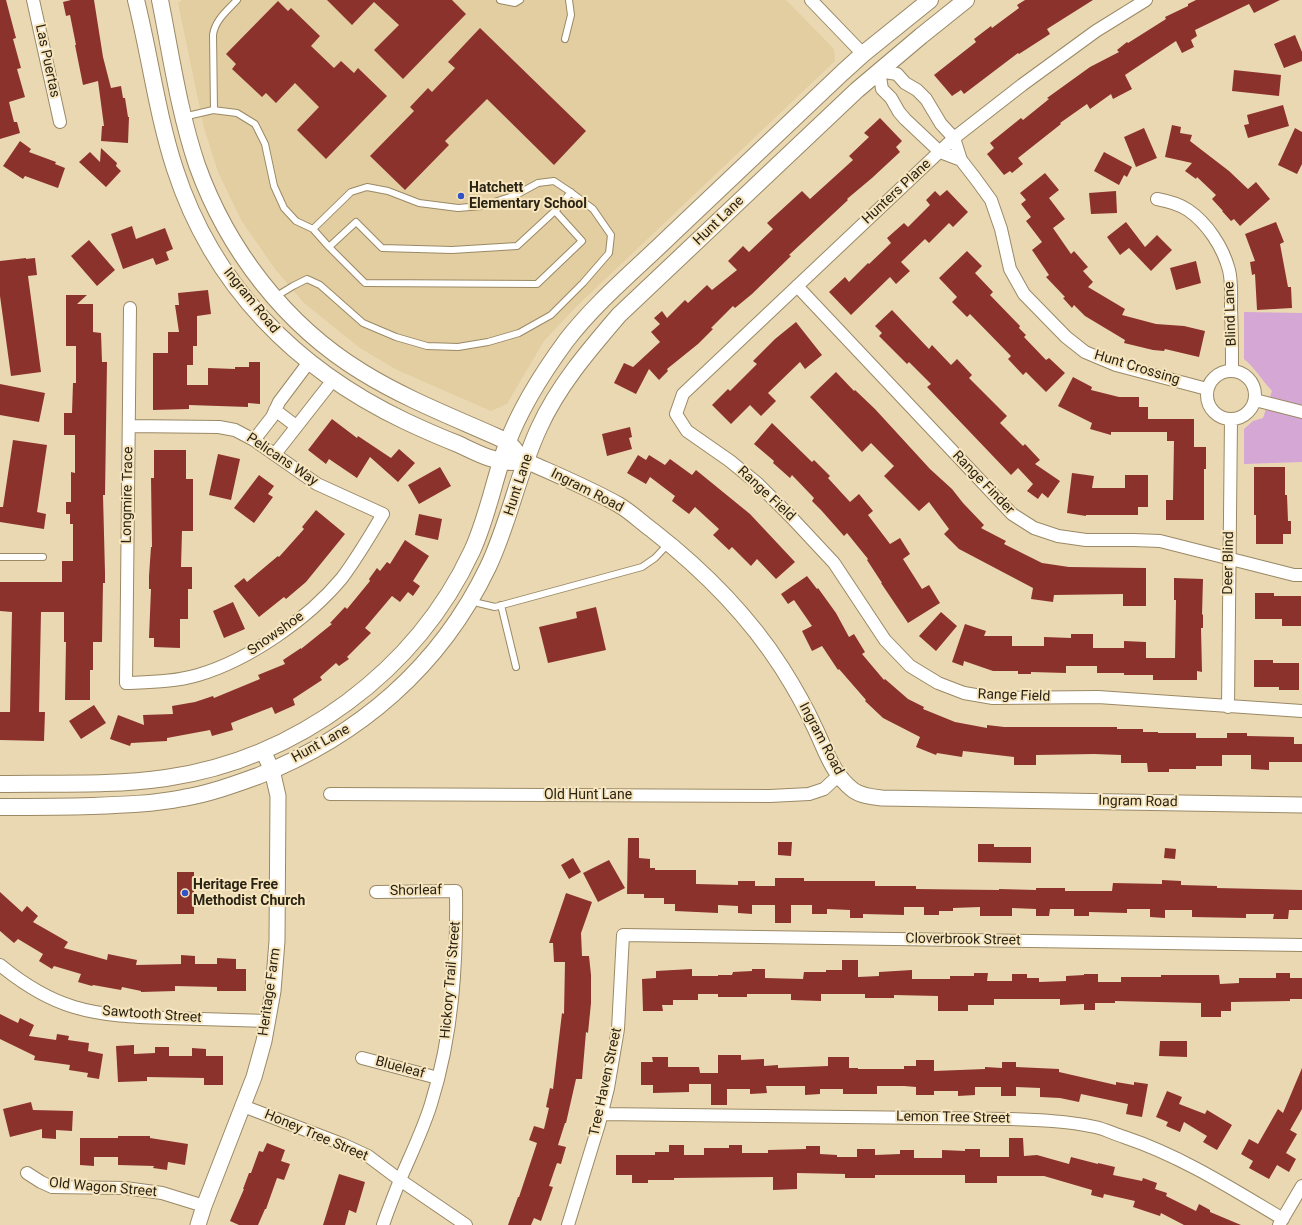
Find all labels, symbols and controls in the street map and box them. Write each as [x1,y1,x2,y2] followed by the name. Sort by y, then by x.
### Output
[31,23,63,99] street label: Las Puertas
[859,156,935,228] street label: Hunters Plane
[469,180,587,212] place label: Hatchett Elementary School
[456,191,466,201] marker: Hatchett Elementary School
[690,193,748,249] street label: Hunt Lane
[220,265,282,337] street label: Ingram Road
[1221,281,1241,347] street label: Blind Lane
[1092,347,1182,389] street label: Hunt Crossing
[243,430,321,490] street label: Pelicans Way
[119,446,137,544] street label: Longmire Trace
[949,448,1017,518] street label: Range Finder
[501,452,537,518] street label: Hunt Lane
[734,463,798,525] street label: Range Field
[548,466,626,516] street label: Ingram Road
[1220,531,1238,595] street label: Deer Blind
[245,609,307,659] street label: Snowshoe
[977,686,1051,706] street label: Range Field
[795,700,847,778] street label: Ingram Road
[289,721,353,767] street label: Hunt Lane
[544,787,632,803] street label: Old Hunt Lane
[1098,793,1178,811] street label: Ingram Road
[193,877,305,910] place label: Heritage Free Methodist Church
[390,882,442,900] street label: Shorleaf
[180,888,190,898] marker: Heritage Free Methodist Church
[437,921,465,1039] street label: Hickory Trail Street
[905,931,1021,949] street label: Cloverbrook Street
[256,947,284,1037] street label: Heritage Farm
[102,1003,202,1027] street label: Sawtooth Street
[586,1026,626,1138] street label: Tree Haven Street
[373,1053,427,1083] street label: Blueleaf
[262,1107,370,1165] street label: Honey Tree Street
[896,1109,1010,1127] street label: Lemon Tree Street
[48,1175,158,1201] street label: Old Wagon Street

